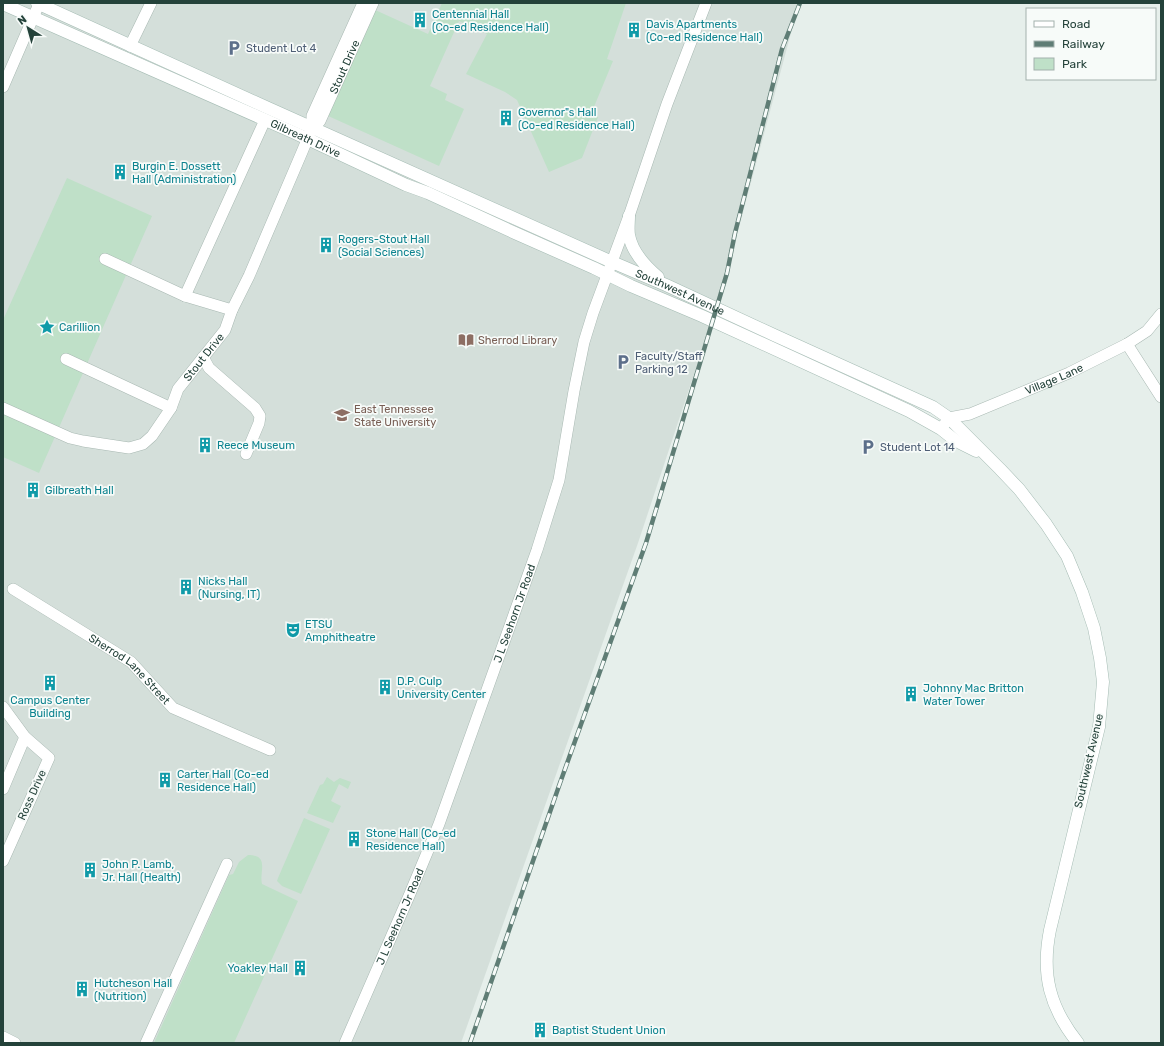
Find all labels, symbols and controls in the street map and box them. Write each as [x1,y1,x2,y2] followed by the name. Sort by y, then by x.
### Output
[8,8,48,48] north arrow
[432,8,549,34] place label: Centennial Hall (Co-ed Residence Hall)
[1026,8,1156,80] legend
[411,11,429,29] building icon: Centennial Hall (Co-ed Residence Hall)
[15,13,29,28] text: N
[1062,17,1090,31] text: Road
[646,18,763,44] place label: Davis Apartments (Co-ed Residence Hall)
[625,21,643,39] building icon: Davis Apartments (Co-ed Residence Hall)
[1062,37,1105,51] text: Railway
[327,38,362,96] street label: Stout Drive
[225,39,243,57] parking icon: Student Lot 4
[246,42,316,55] place label: Student Lot 4
[1062,57,1088,71] text: Park
[518,106,635,132] place label: Governor"s Hall (Co-ed Residence Hall)
[497,109,515,127] building icon: Governor"s Hall (Co-ed Residence Hall)
[268,116,343,160] street label: Gilbreath Drive
[132,160,237,186] place label: Burgin E. Dossett Hall (Administration)
[111,163,129,181] building icon: Burgin E. Dossett Hall (Administration)
[338,233,429,259] place label: Rogers-Stout Hall (Social Sciences)
[317,236,335,254] building icon: Rogers-Stout Hall (Social Sciences)
[633,266,727,318] street label: Southwest Avenue
[38,318,56,336] place icon: Carillion
[59,321,100,334] place label: Carillion
[181,330,227,383] street label: Stout Drive
[457,331,475,349] library icon: Sherrod Library
[478,334,557,347] place label: Sherrod Library
[635,350,703,376] place label: Faculty/Staff Parking 12
[614,353,632,371] parking icon: Faculty/Staff Parking 12
[1023,361,1085,397] street label: Village Lane
[354,403,436,429] place label: East Tennessee State University
[333,406,351,424] school or university icon: East Tennessee State University
[196,436,214,454] building icon: Reece Museum
[859,438,877,456] parking icon: Student Lot 14
[217,439,295,452] place label: Reece Museum
[880,441,955,454] place label: Student Lot 14
[24,481,42,499] building icon: Gilbreath Hall
[45,484,114,497] place label: Gilbreath Hall
[491,562,538,664] street label: J L Seehorn Jr Road
[198,575,260,601] place label: Nicks Hall (Nursing, IT)
[177,578,195,596] building icon: Nicks Hall (Nursing, IT)
[305,618,376,644] place label: ETSU Amphitheatre
[284,621,302,639] theatre icon: ETSU Amphitheatre
[86,631,173,707] street label: Sherrod Lane Street
[41,674,59,692] building icon: Campus Center Building
[397,675,487,701] place label: D.P. Culp University Center
[376,678,394,696] building icon: D.P. Culp University Center
[923,682,1024,708] place label: Johnny Mac Britton Water Tower
[902,685,920,703] building icon: Johnny Mac Britton Water Tower
[10,694,91,720] place label: Campus Center Building
[1072,713,1106,809] street label: Southwest Avenue
[15,768,49,822] street label: Ross Drive
[177,768,269,794] place label: Carter Hall (Co-ed Residence Hall)
[156,771,174,789] building icon: Carter Hall (Co-ed Residence Hall)
[366,827,456,853] place label: Stone Hall (Co-ed Residence Hall)
[345,830,363,848] building icon: Stone Hall (Co-ed Residence Hall)
[102,858,181,884] place label: John P. Lamb, Jr. Hall (Health)
[81,861,99,879] building icon: John P. Lamb, Jr. Hall (Health)
[373,866,426,967] street label: J L Seehorn Jr Road
[291,959,309,977] building icon: Yoakley Hall
[227,962,288,975] place label: Yoakley Hall
[94,977,172,1003] place label: Hutcheson Hall (Nutrition)
[73,980,91,998] building icon: Hutcheson Hall (Nutrition)
[531,1021,549,1039] building icon: Baptist Student Union
[552,1024,666,1037] place label: Baptist Student Union

